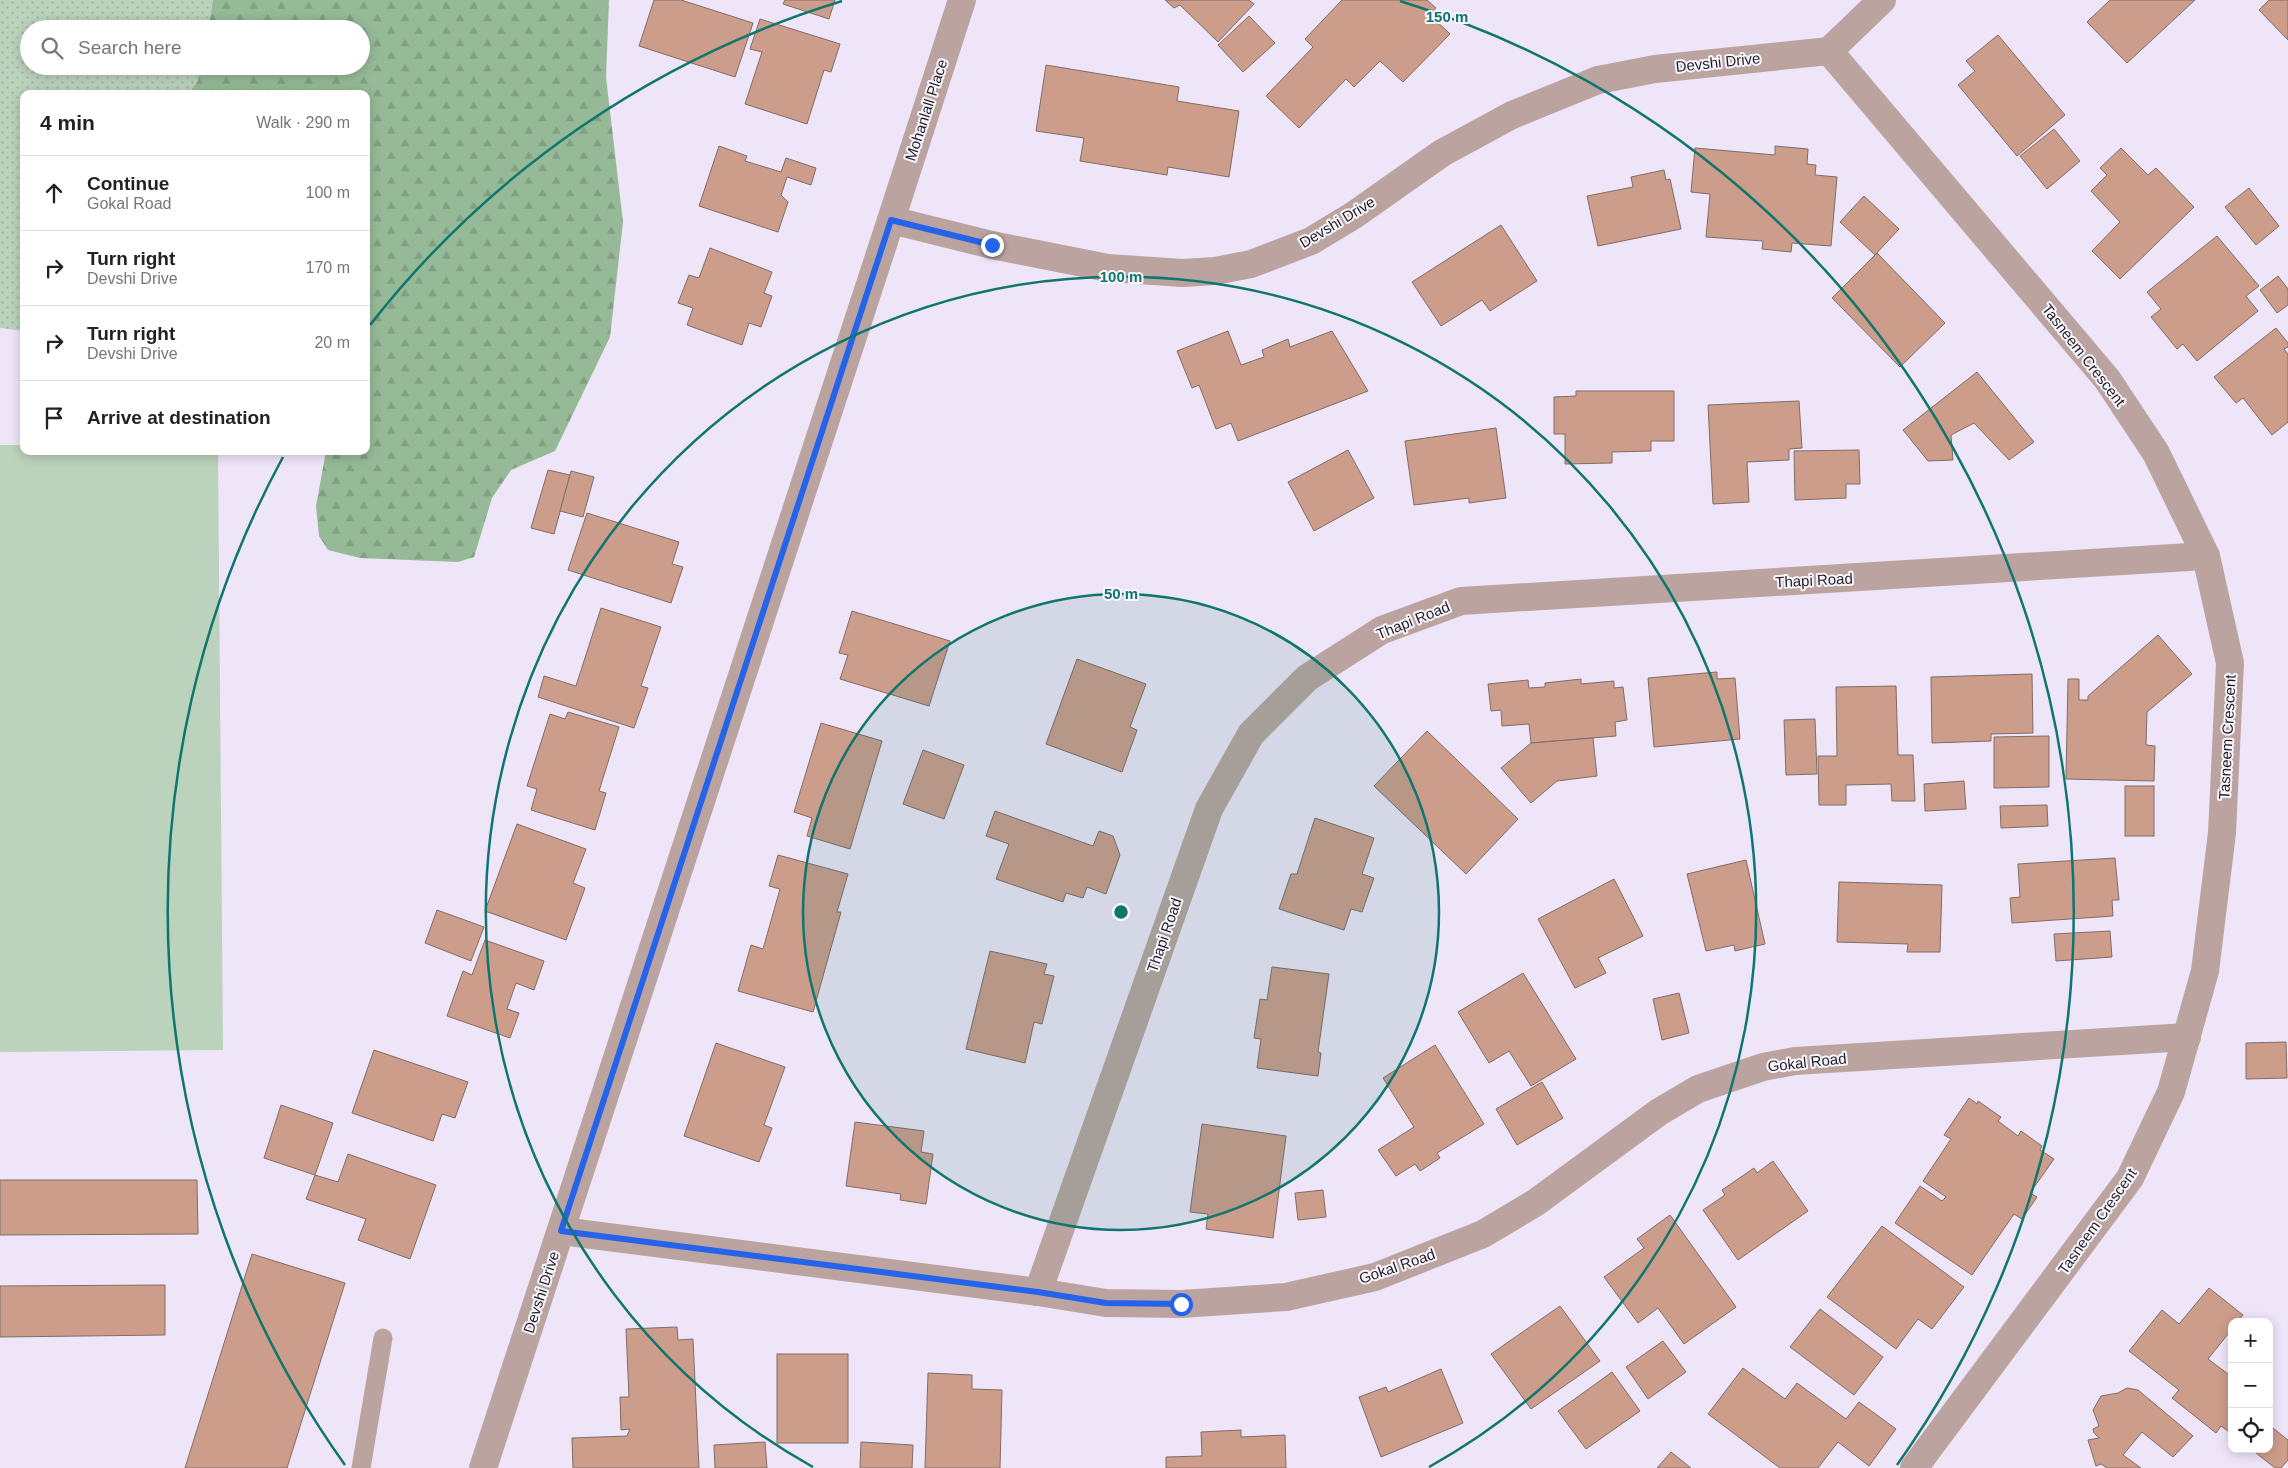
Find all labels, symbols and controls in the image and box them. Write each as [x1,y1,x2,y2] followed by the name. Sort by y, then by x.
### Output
[1426,8,1468,25] text: 150 m
[20,20,370,75] search box
[38,34,66,62] icon: search
[78,37,182,58] text: Search here
[1675,49,1761,75] street label: Devshi Drive
[902,57,950,163] street label: Mohanlall Place
[40,111,95,134] text: 4 min
[256,114,350,131] text: Walk · 290 m
[87,173,169,194] text: Continue
[40,179,68,207] icon: ahead
[306,184,350,201] text: 100 m
[1296,193,1378,251] street label: Devshi Drive
[87,195,172,212] text: Gokal Road
[981,234,1004,257] route end
[87,248,175,269] text: Turn right
[40,254,68,282] icon: right
[306,259,350,276] text: 170 m
[1100,268,1142,285] text: 100 m
[87,270,178,287] text: Devshi Drive
[2039,300,2130,410] street label: Tasneem Crescent
[87,323,175,344] text: Turn right
[40,329,68,357] icon: right
[314,334,350,351] text: 20 m
[87,345,178,362] text: Devshi Drive
[40,404,68,432] icon: arrive
[87,407,271,428] text: Arrive at destination
[1775,569,1853,591] street label: Thapi Road
[1104,585,1138,602] text: 50 m
[1374,598,1452,642] street label: Thapi Road
[2215,673,2239,800] street label: Tasneem Crescent
[1143,896,1185,974] street label: Thapi Road
[1112,903,1130,921] centre of rings
[1767,1049,1847,1075] street label: Gokal Road
[2054,1164,2140,1277] street label: Tasneem Crescent
[1357,1245,1437,1287] street label: Gokal Road
[520,1249,562,1335] street label: Devshi Drive
[1170,1293,1193,1316] route start
[2228,1318,2273,1453] map controls
[2228,1318,2273,1363] button: +
[2228,1363,2273,1408] button: −
[2228,1408,2273,1453] button: locate

